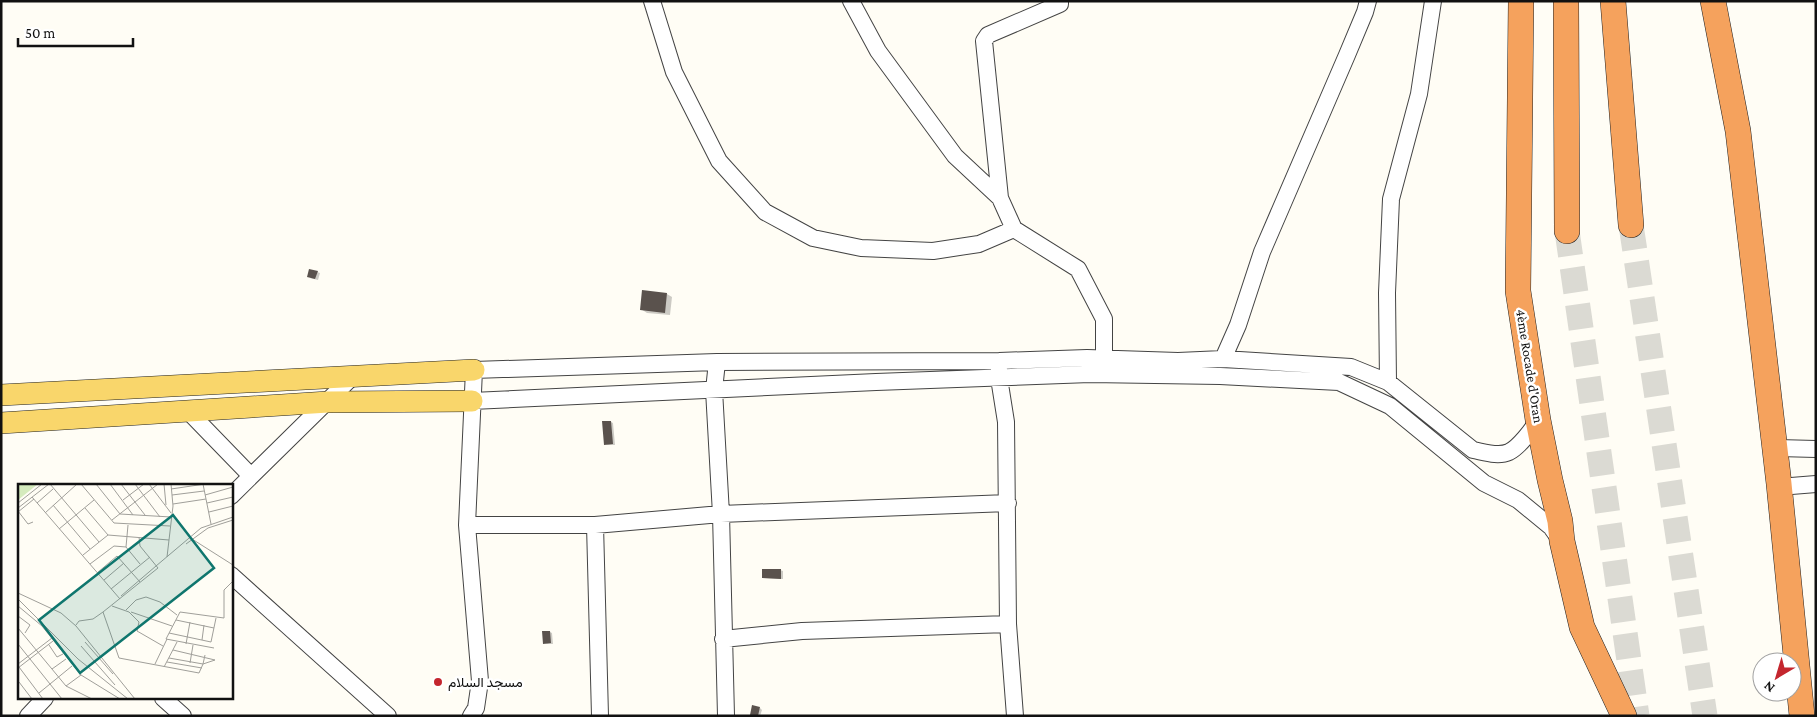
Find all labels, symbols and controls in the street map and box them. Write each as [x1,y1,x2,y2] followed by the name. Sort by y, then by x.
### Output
[18,15,132,47] scale bar
[25,25,55,41] text: 50 m
[1513,308,1547,424] street label: 4ème Rocade d'Oran
[18,484,232,700] inset map
[1752,652,1802,702] north arrow
[448,674,523,691] place label: مسجد السلام
[432,676,444,688] marker: مسجد السلام
[1760,678,1778,696] text: N

